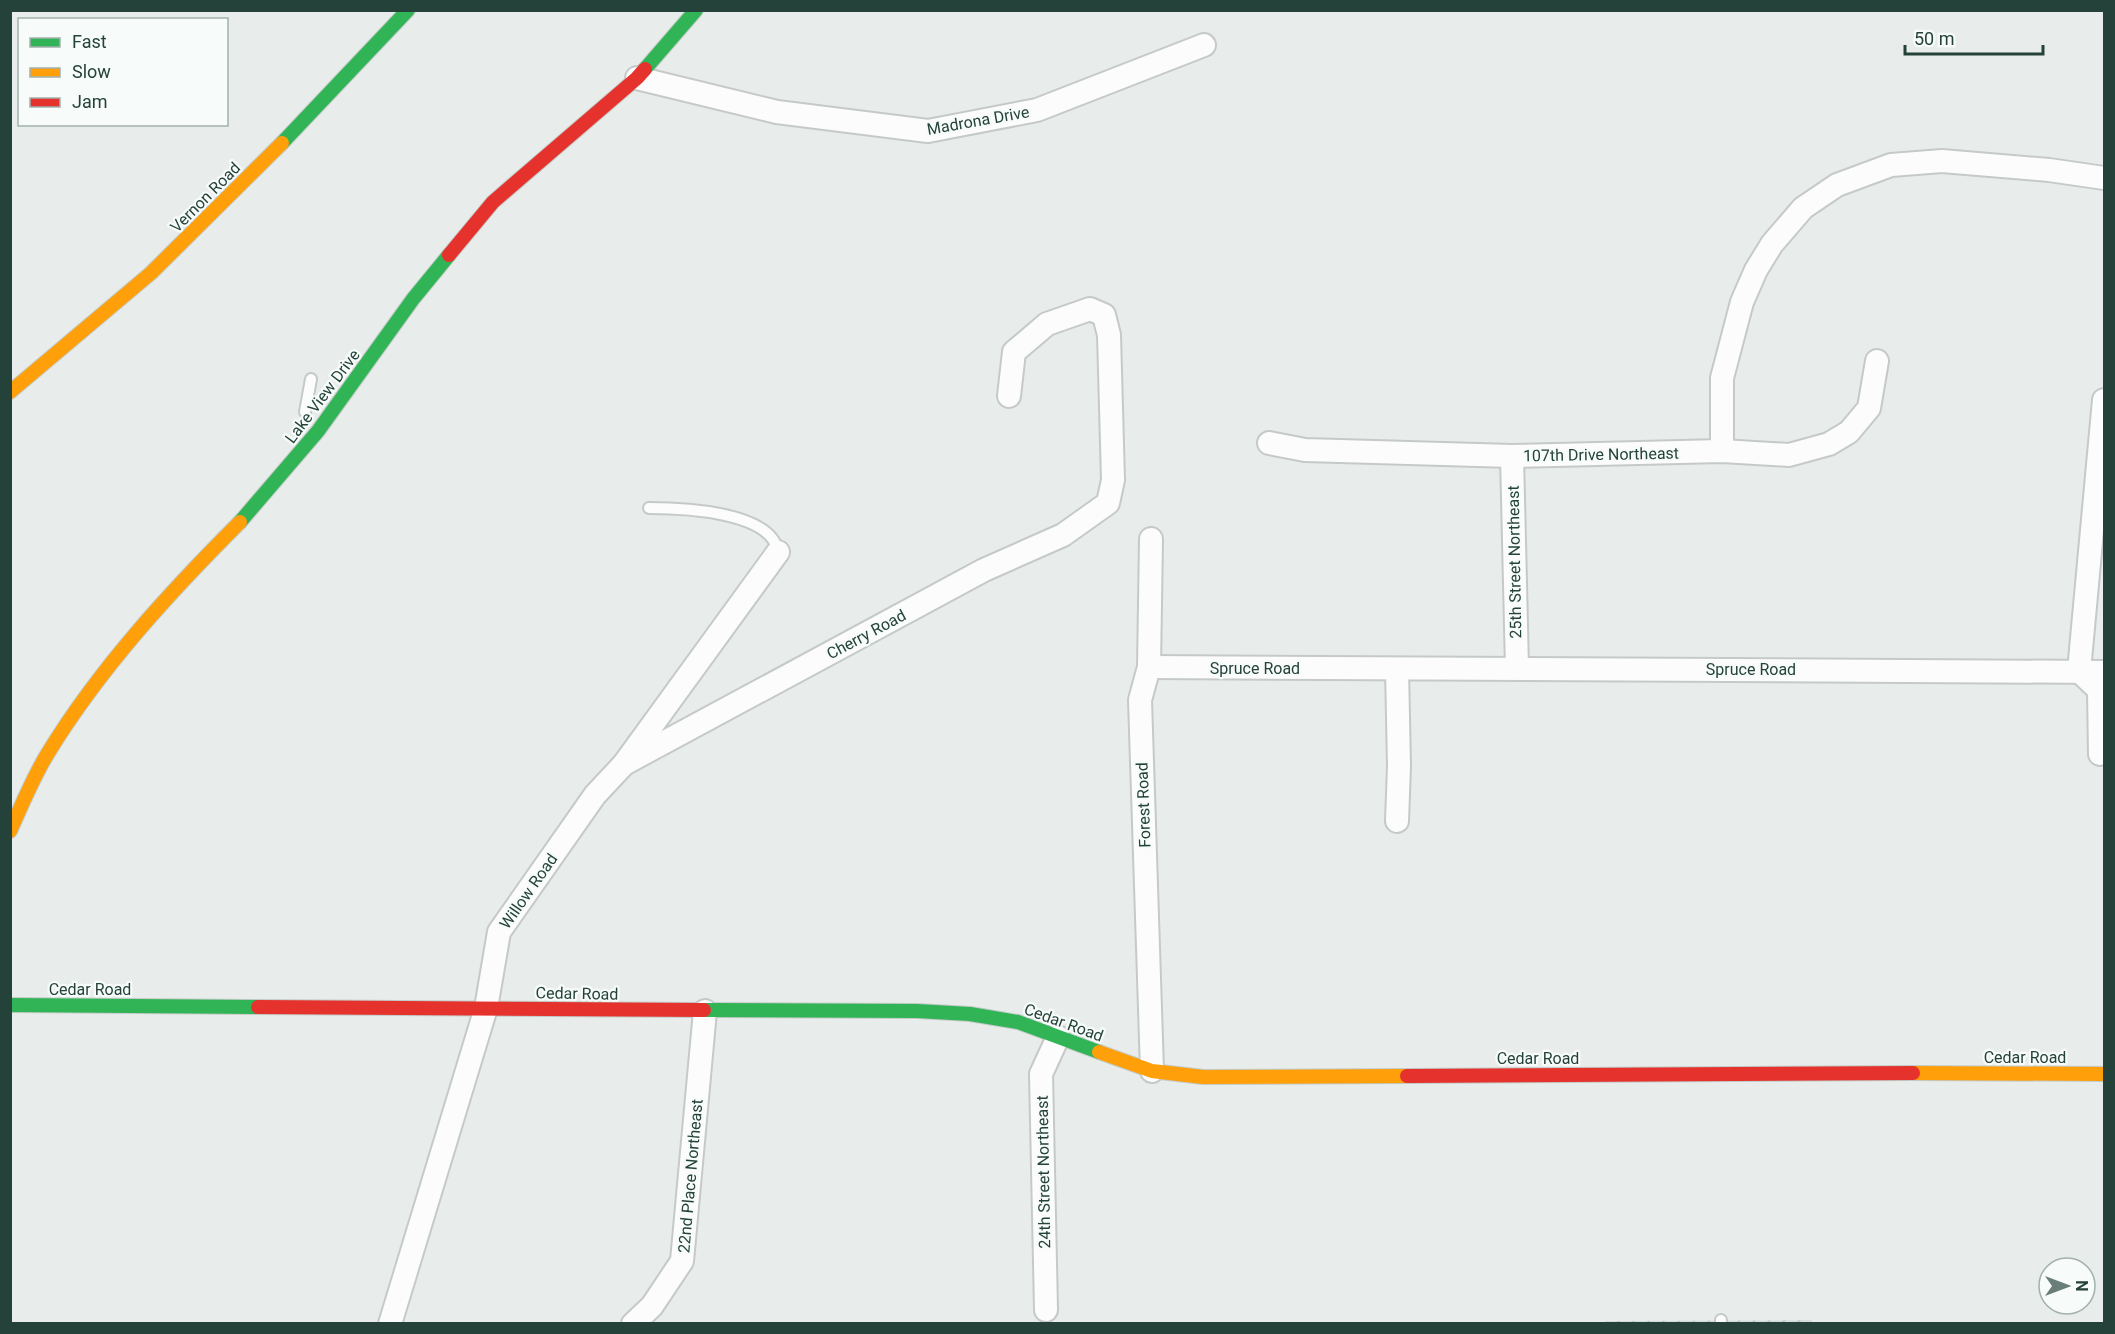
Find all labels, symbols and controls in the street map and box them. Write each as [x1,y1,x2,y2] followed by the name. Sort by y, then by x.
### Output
[18,18,228,126] legend
[1905,18,2043,56] scale bar
[1914,28,1954,49] text: 50 m
[72,31,107,52] text: Fast
[72,61,111,82] text: Slow
[72,91,108,112] text: Jam
[925,102,1031,139] street label: Madrona Drive
[166,158,244,236] street label: Vernon Road
[281,346,364,447] street label: Lake View Drive
[1523,444,1679,465] street label: 107th Drive Northeast
[1504,485,1525,639] street label: 25th Street Northeast
[823,606,909,663] street label: Cherry Road
[1210,659,1300,678] street label: Spruce Road
[1706,660,1796,679] street label: Spruce Road
[1133,762,1154,848] street label: Forest Road
[495,850,561,933] street label: Willow Road
[49,980,131,999] street label: Cedar Road
[535,983,619,1004] street label: Cedar Road
[1022,999,1106,1046] street label: Cedar Road
[1984,1048,2066,1067] street label: Cedar Road
[1497,1049,1579,1068] street label: Cedar Road
[1033,1095,1054,1249] street label: 24th Street Northeast
[674,1098,707,1254] street label: 22nd Place Northeast
[2037,1256,2097,1316] north arrow
[2072,1280,2091,1292] text: N

